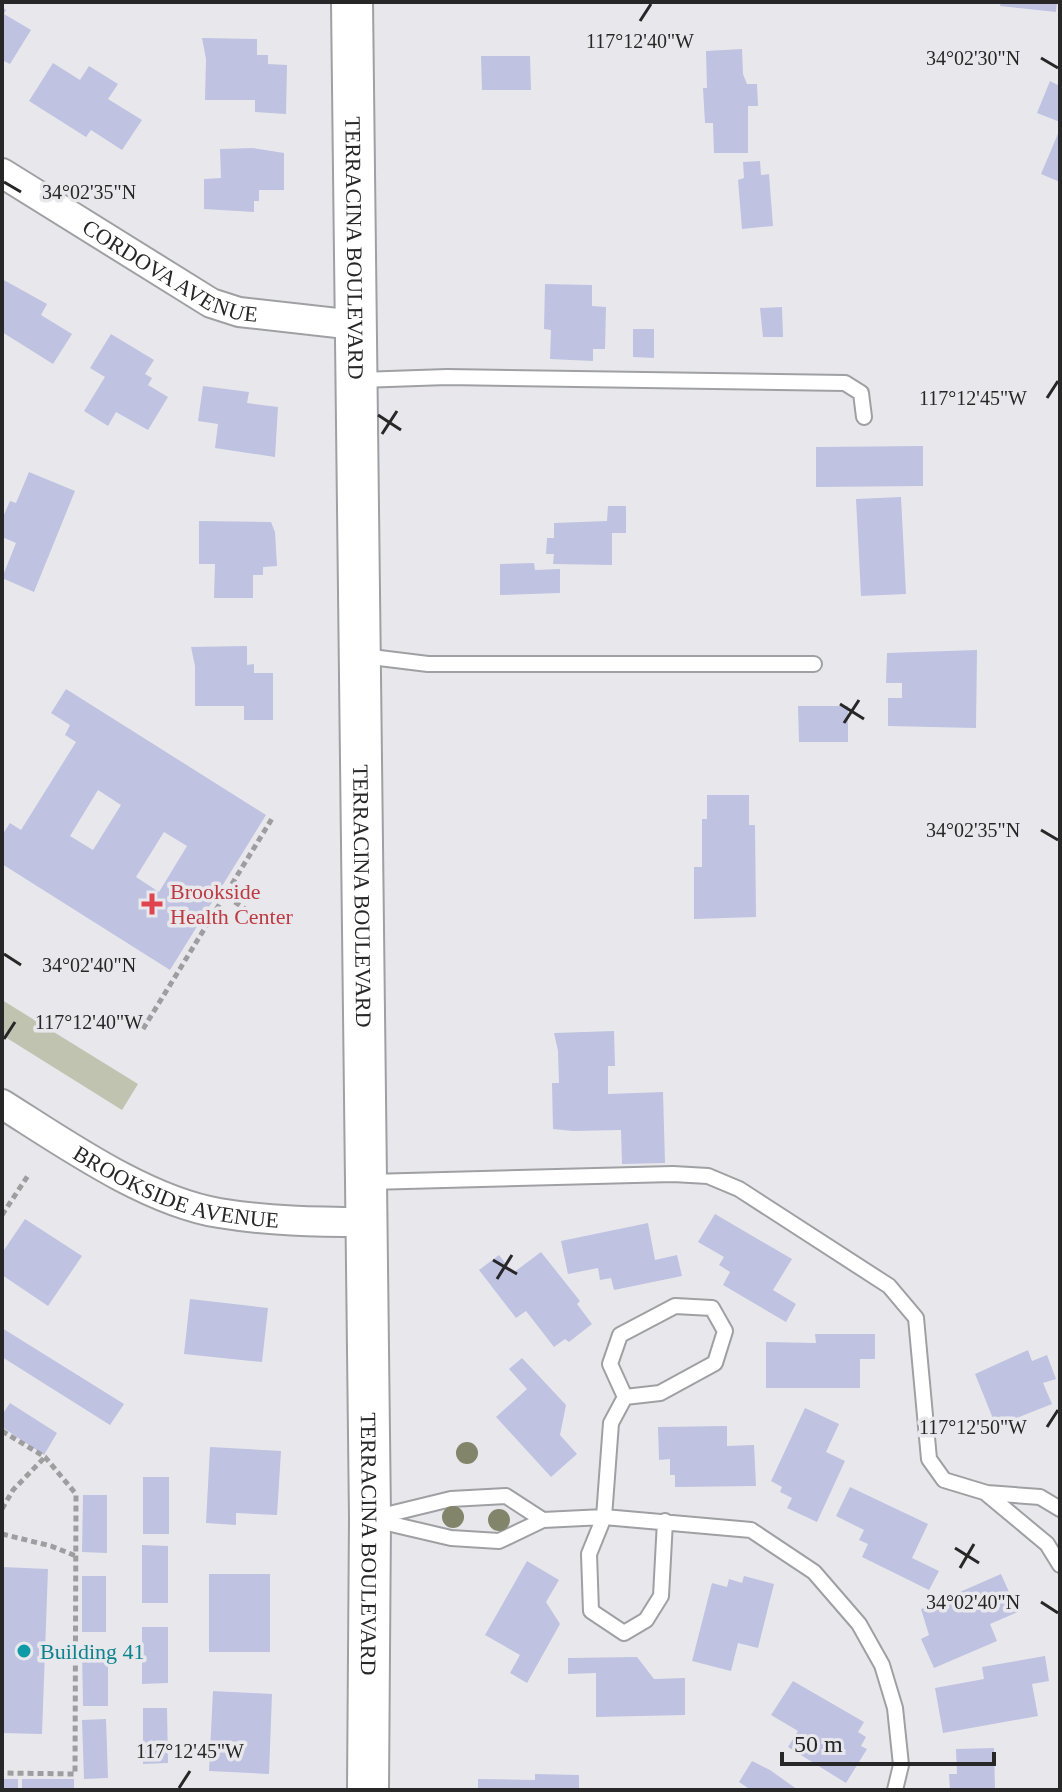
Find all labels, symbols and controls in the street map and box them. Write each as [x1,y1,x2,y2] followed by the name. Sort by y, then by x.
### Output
[586,30,694,52] text: 117°12'40"W
[926,47,1020,69] text: 34°02'30"N
[341,116,369,380] street label: TERRACINA BOULEVARD
[42,181,136,203] text: 34°02'35"N
[78,214,259,327] street label: CORDOVA AVENUE
[919,387,1027,409] text: 117°12'45"W
[349,764,377,1028] street label: TERRACINA BOULEVARD
[926,819,1020,841] text: 34°02'35"N
[170,879,293,929] place label: Brookside Health Center
[141,893,163,915] marker: Brookside Health Center
[42,954,136,976] text: 34°02'40"N
[35,1011,143,1033] text: 117°12'40"W
[69,1140,280,1232] street label: BROOKSIDE AVENUE
[356,1412,383,1676] street label: TERRACINA BOULEVARD
[919,1416,1027,1438] text: 117°12'50"W
[926,1591,1020,1613] text: 34°02'40"N
[40,1639,145,1664] place label: Building 41
[15,1642,33,1660] marker: Building 41
[782,1716,994,1766] scale bar
[794,1731,843,1757] text: 50 m
[136,1740,244,1762] text: 117°12'45"W

